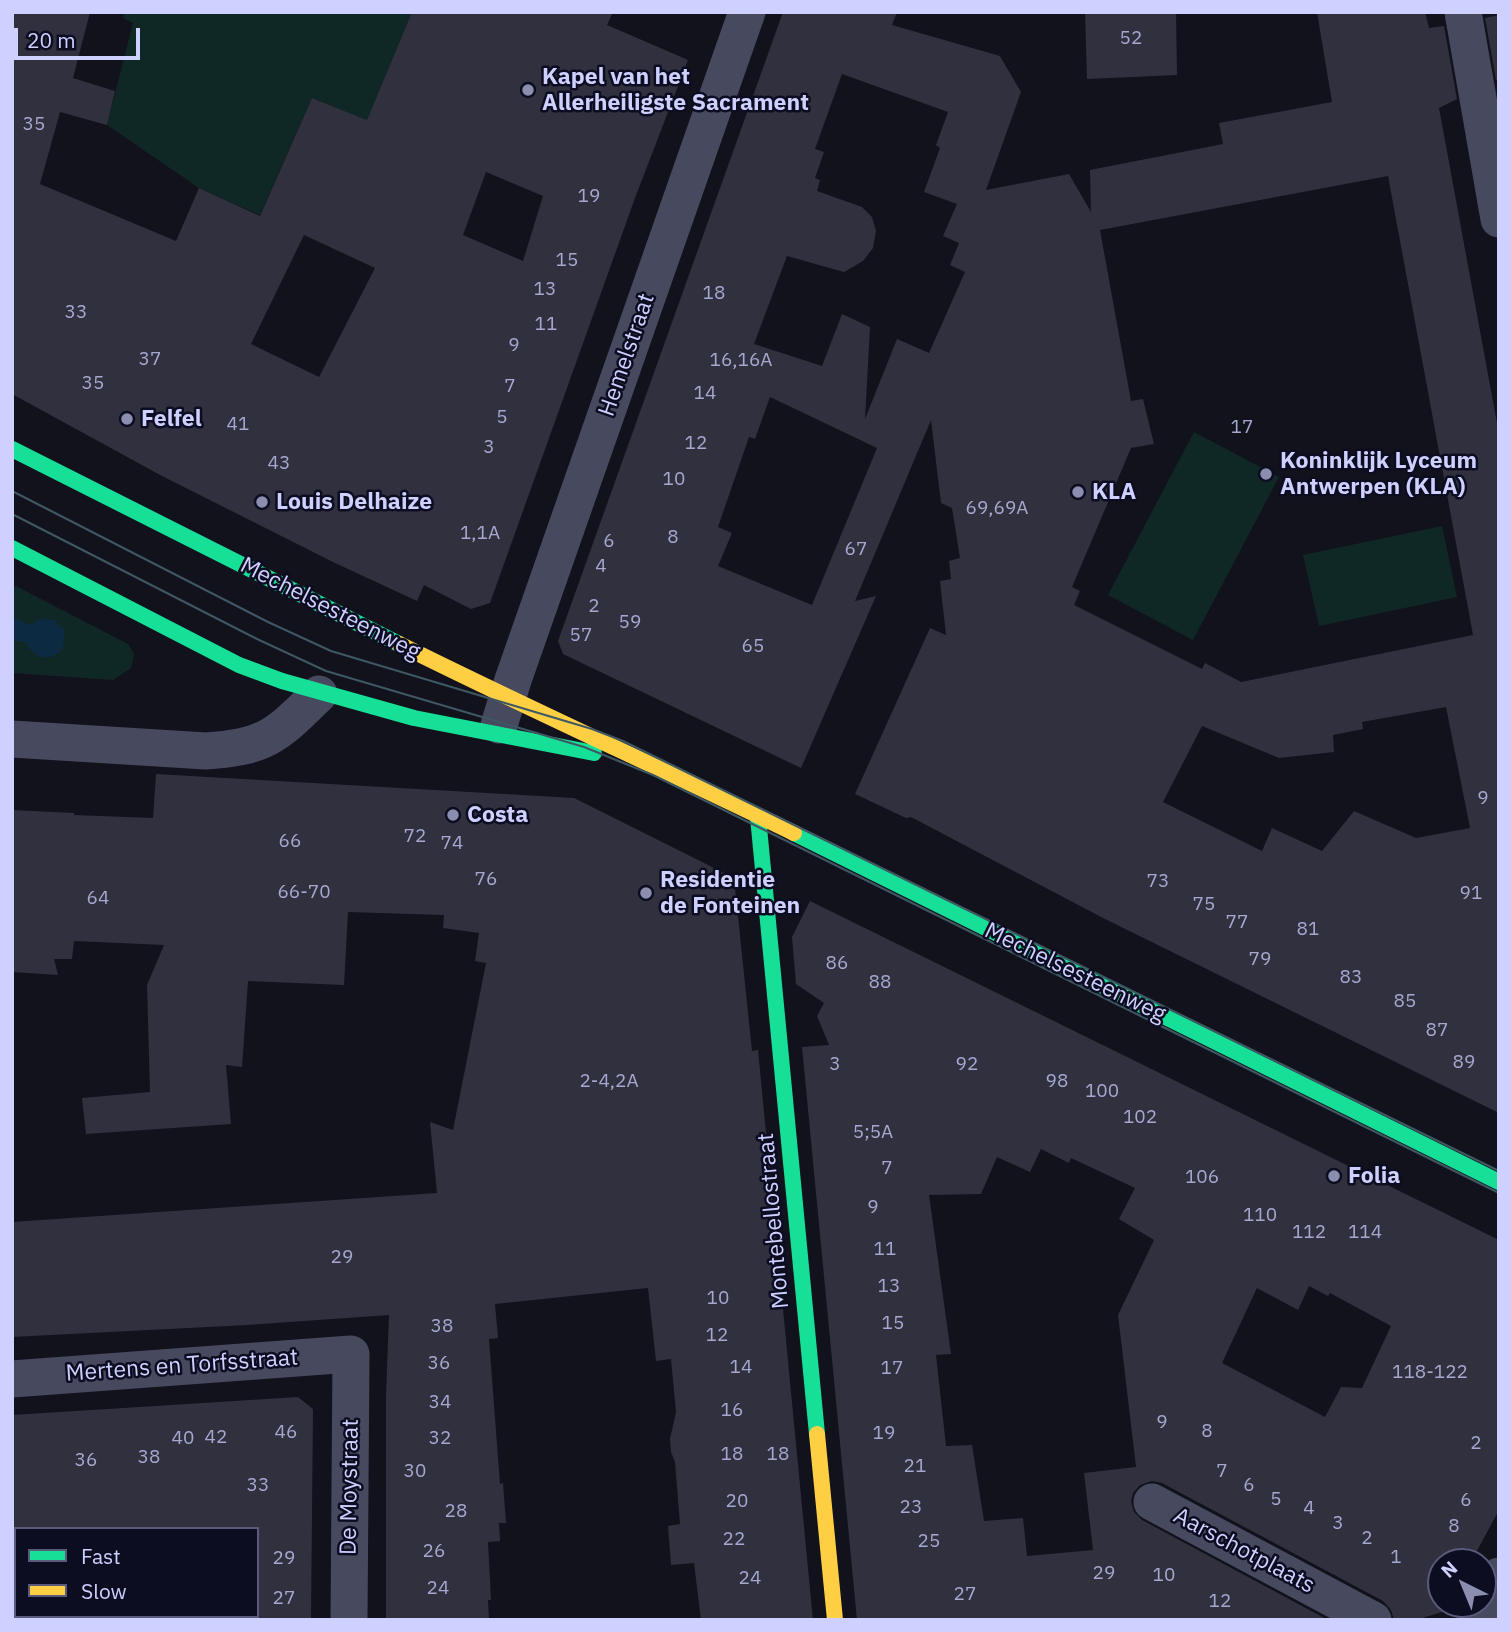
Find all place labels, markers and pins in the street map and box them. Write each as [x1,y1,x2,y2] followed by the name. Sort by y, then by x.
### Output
[542,63,809,117] place label: Kapel van het Allerheiligste Sacrament
[520,82,536,98] marker: Kapel van het Allerheiligste Sacrament
[141,405,202,433] place label: Felfel
[119,411,135,427] marker: Felfel
[1280,447,1477,501] place label: Koninklijk Lyceum Antwerpen (KLA)
[1258,466,1274,482] marker: Koninklijk Lyceum Antwerpen (KLA)
[1092,478,1136,506] place label: KLA
[1070,484,1086,500] marker: KLA
[276,488,432,516] place label: Louis Delhaize
[254,494,270,510] marker: Louis Delhaize
[467,801,528,829] place label: Costa
[445,807,461,823] marker: Costa
[660,866,800,920] place label: Residentie de Fonteinen
[638,885,654,901] marker: Residentie de Fonteinen
[1348,1162,1400,1190] place label: Folia
[1326,1168,1342,1184] marker: Folia

